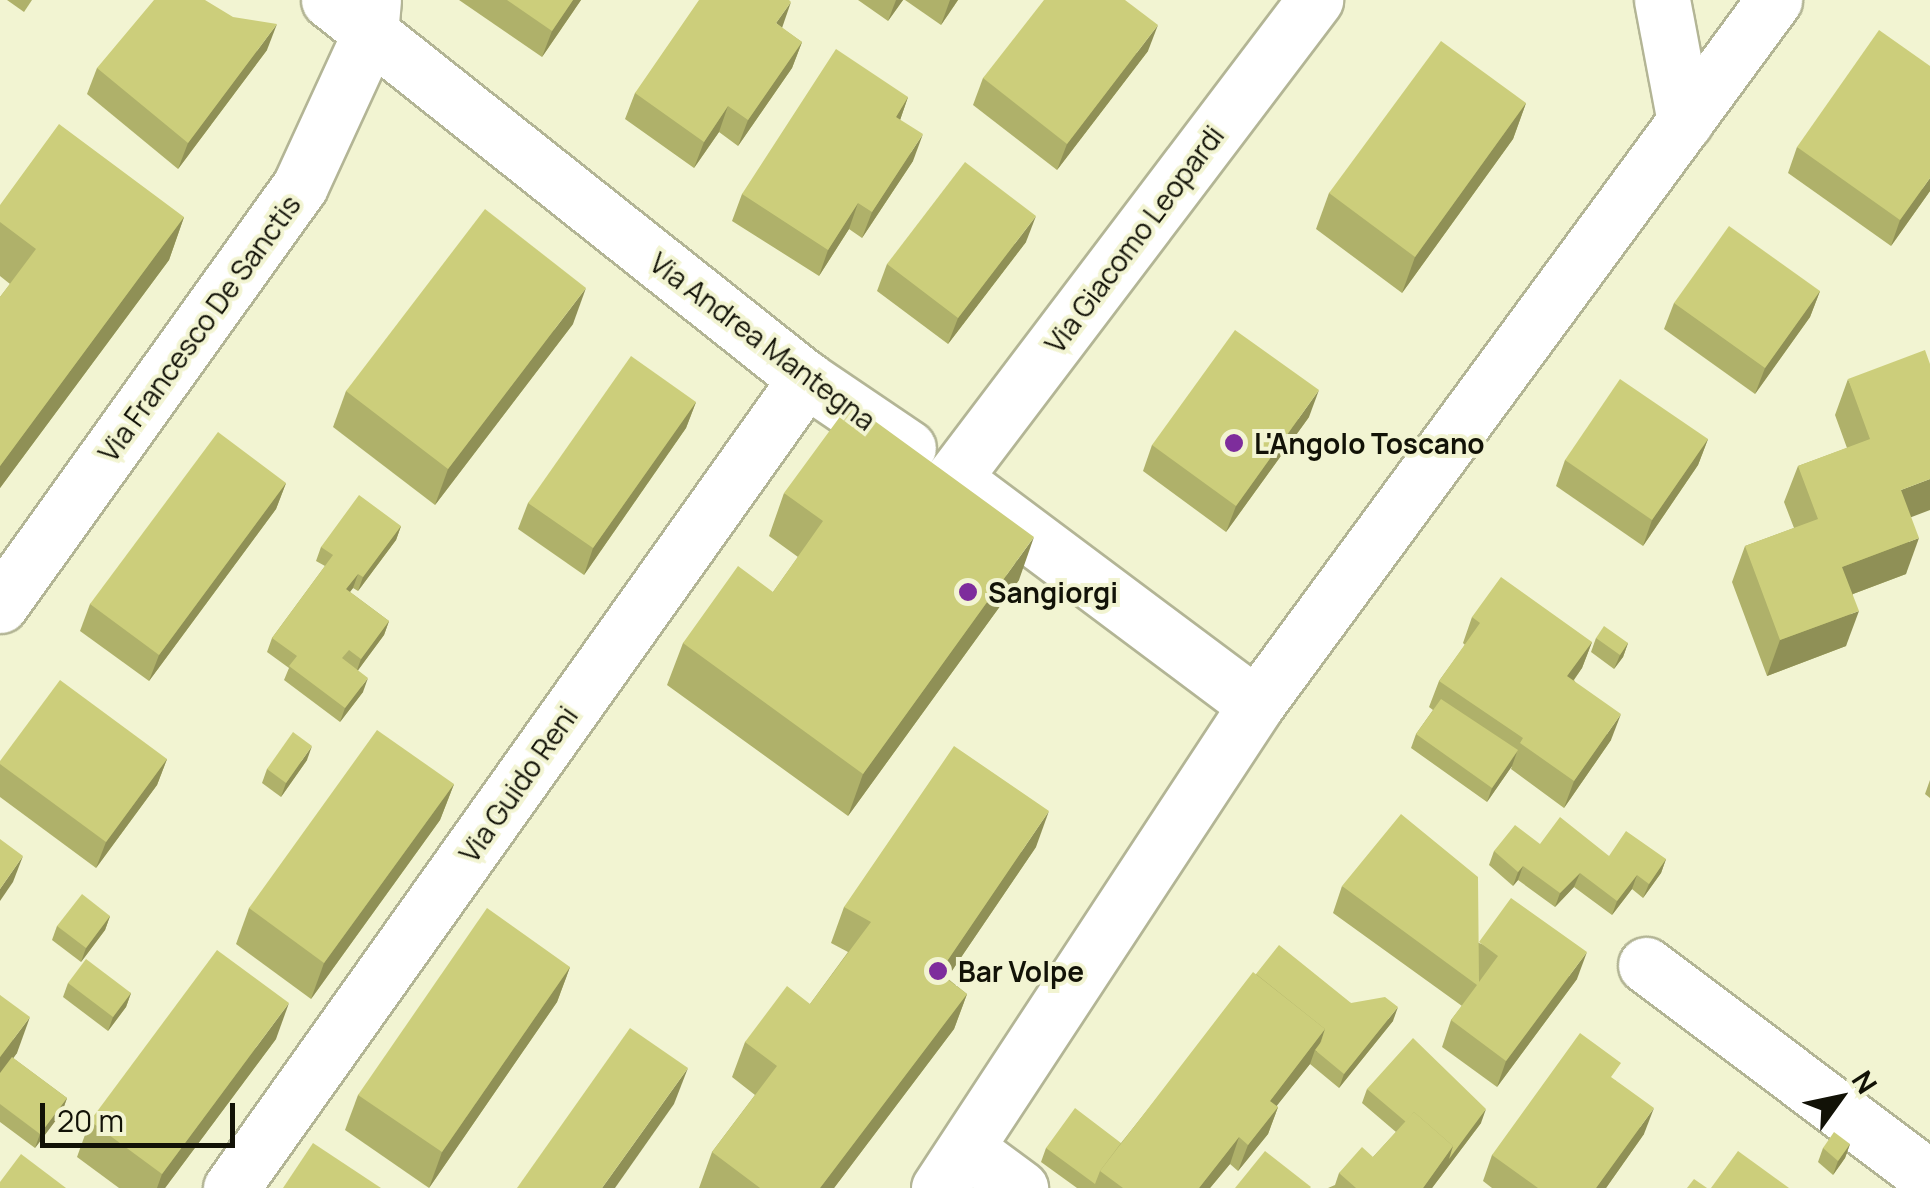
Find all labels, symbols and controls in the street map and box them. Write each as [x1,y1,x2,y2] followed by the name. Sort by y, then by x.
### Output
[1038,119,1230,359] street label: Via Giacomo Leopardi
[91,188,307,468] street label: Via Francesco De Sanctis
[644,245,882,437] street label: Via Andrea Mantegna
[1254,426,1485,460] place label: L'Angolo Toscano
[1223,432,1245,454] marker: L'Angolo Toscano
[988,575,1118,609] place label: Sangiorgi
[957,581,979,603] marker: Sangiorgi
[452,700,584,868] street label: Via Guido Reni
[958,954,1084,988] place label: Bar Volpe
[927,960,949,982] marker: Bar Volpe
[1790,1048,1890,1148] north arrow
[1844,1063,1887,1100] text: N
[45,1083,240,1145] scale bar
[57,1100,124,1141] text: 20 m

